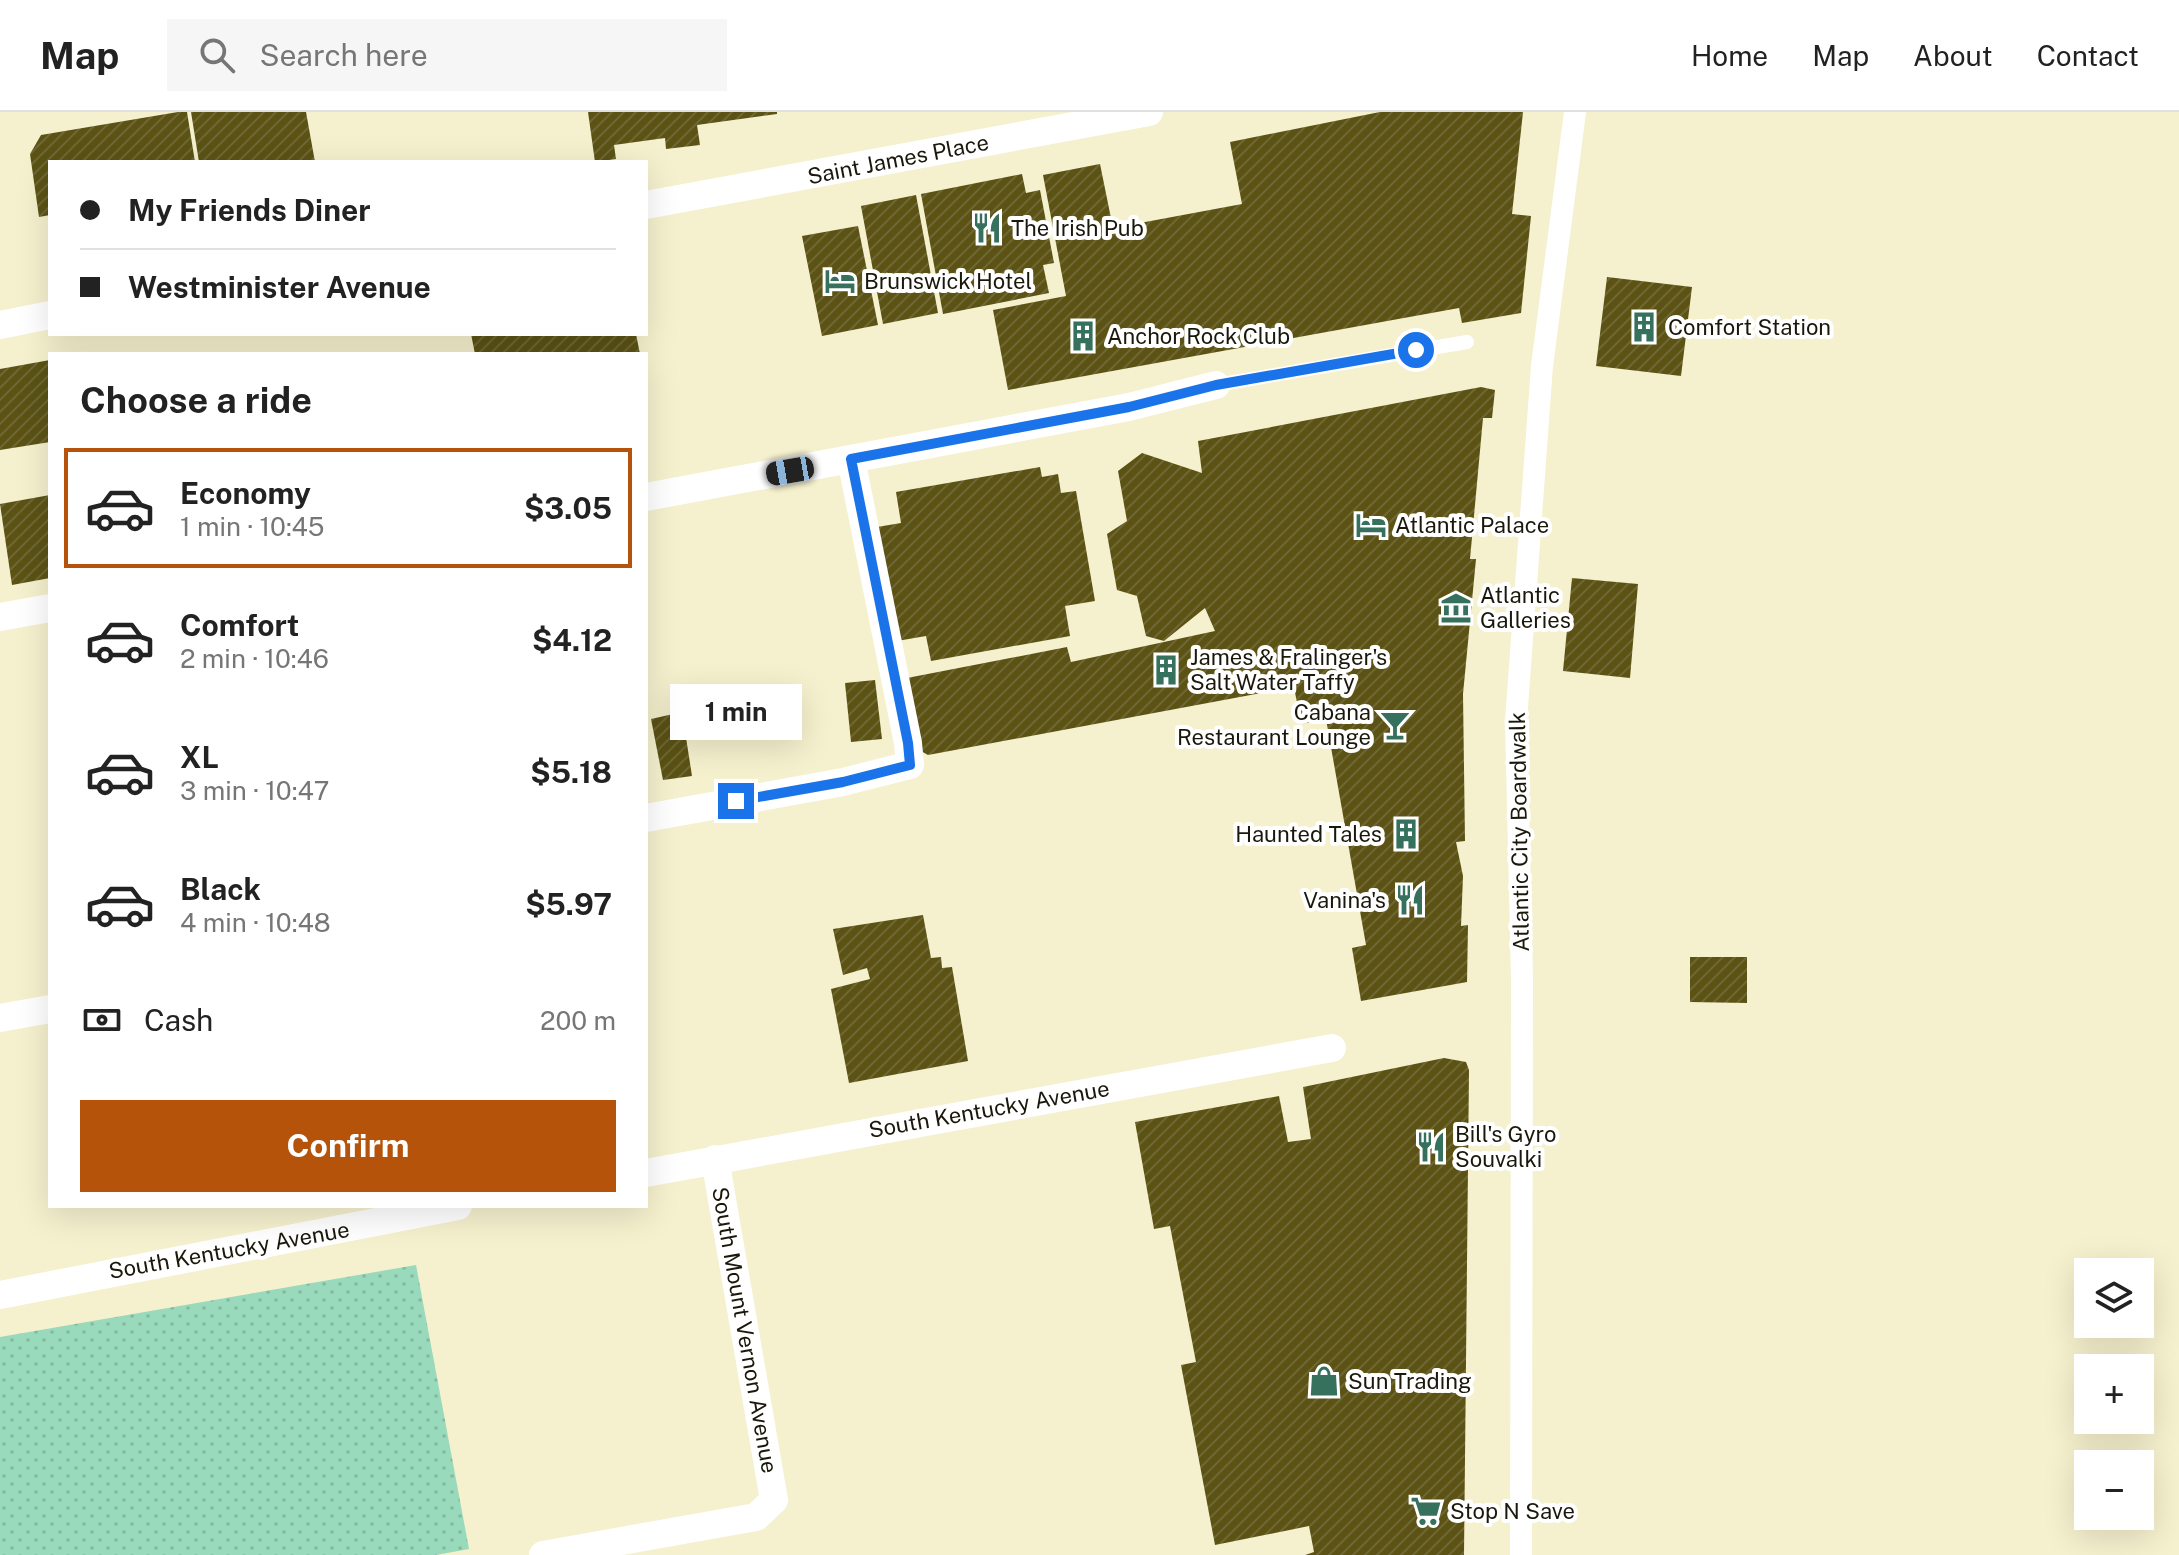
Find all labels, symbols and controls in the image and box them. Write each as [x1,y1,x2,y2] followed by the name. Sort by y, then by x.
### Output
[167,19,727,91] search box
[40,33,119,78] text: Map
[195,33,239,77] icon: search
[259,37,428,73] text: Search here
[1691,39,1768,72] text: Home
[1812,39,1869,72] text: Map
[1913,39,1993,72] text: About
[2037,39,2139,72] text: Contact
[805,129,991,189] street label: Saint James Place
[128,192,371,228] text: My Friends Diner
[970,211,1004,245] restaurant icon: The Irish Pub
[1011,215,1144,241] place label: The Irish Pub
[823,264,857,298] hotel icon: Brunswick Hotel
[864,268,1032,294] place label: Brunswick Hotel
[128,269,431,305] text: Westminister Avenue
[1627,310,1661,344] building icon: Comfort Station
[1668,314,1831,340] place label: Comfort Station
[1066,319,1100,353] building icon: Anchor Rock Club
[1107,323,1290,349] place label: Anchor Rock Club
[1398,332,1434,368] route start
[80,379,312,421] text: Choose a ride
[764,455,816,487] car
[84,472,156,544] icon: car
[180,475,311,511] text: Economy
[524,490,612,526] text: $3.05
[1354,508,1388,542] hotel icon: Atlantic Palace
[180,511,324,542] text: 1 min · 10:45
[1395,512,1549,538] place label: Atlantic Palace
[1480,582,1571,633] place label: Atlantic Galleries
[1439,591,1473,625] museum icon: Atlantic Galleries
[84,604,156,676] icon: car
[180,607,299,643] text: Comfort
[532,622,612,658] text: $4.12
[180,643,329,674] text: 2 min · 10:46
[1190,644,1387,695] place label: James & Fralinger's Salt Water Taffy
[1149,653,1183,687] building icon: James & Fralinger's Salt Water Taffy
[670,685,802,741] callout: 1 min
[705,696,767,727] text: 1 min
[1177,699,1371,750] place label: Cabana Restaurant Lounge
[1378,708,1412,742] bar icon: Cabana Restaurant Lounge
[1504,712,1534,952] street label: Atlantic City Boardwalk
[84,736,156,808] icon: car
[180,739,219,775] text: XL
[530,754,612,790] text: $5.18
[180,775,329,806] text: 3 min · 10:47
[718,783,754,819] route end
[1389,817,1423,851] building icon: Haunted Tales
[1235,821,1382,847] place label: Haunted Tales
[84,868,156,940] icon: car
[180,871,261,907] text: Black
[1393,883,1427,917] restaurant icon: Vanina's
[525,886,612,922] text: $5.97
[1303,887,1386,913] place label: Vanina's
[180,907,331,938] text: 4 min · 10:48
[80,998,124,1042] icon: cash
[144,1002,213,1038] text: Cash
[540,1005,616,1036] text: 200 m
[867,1075,1111,1143] street label: South Kentucky Avenue
[80,1100,616,1192] button: Confirm
[1455,1121,1556,1172] place label: Bill's Gyro Souvalki
[1414,1130,1448,1164] restaurant icon: Bill's Gyro Souvalki
[707,1185,783,1475] street label: South Mount Vernon Avenue
[107,1216,351,1284] street label: South Kentucky Avenue
[2074,1258,2154,1530] map controls
[2074,1258,2154,1338] button: layers
[2074,1354,2154,1434] button: +
[1307,1364,1341,1398] shop icon: Sun Trading
[1348,1368,1472,1394] place label: Sun Trading
[2074,1450,2154,1530] button: −
[1409,1494,1443,1528] supermarket icon: Stop N Save
[1450,1498,1575,1524] place label: Stop N Save

